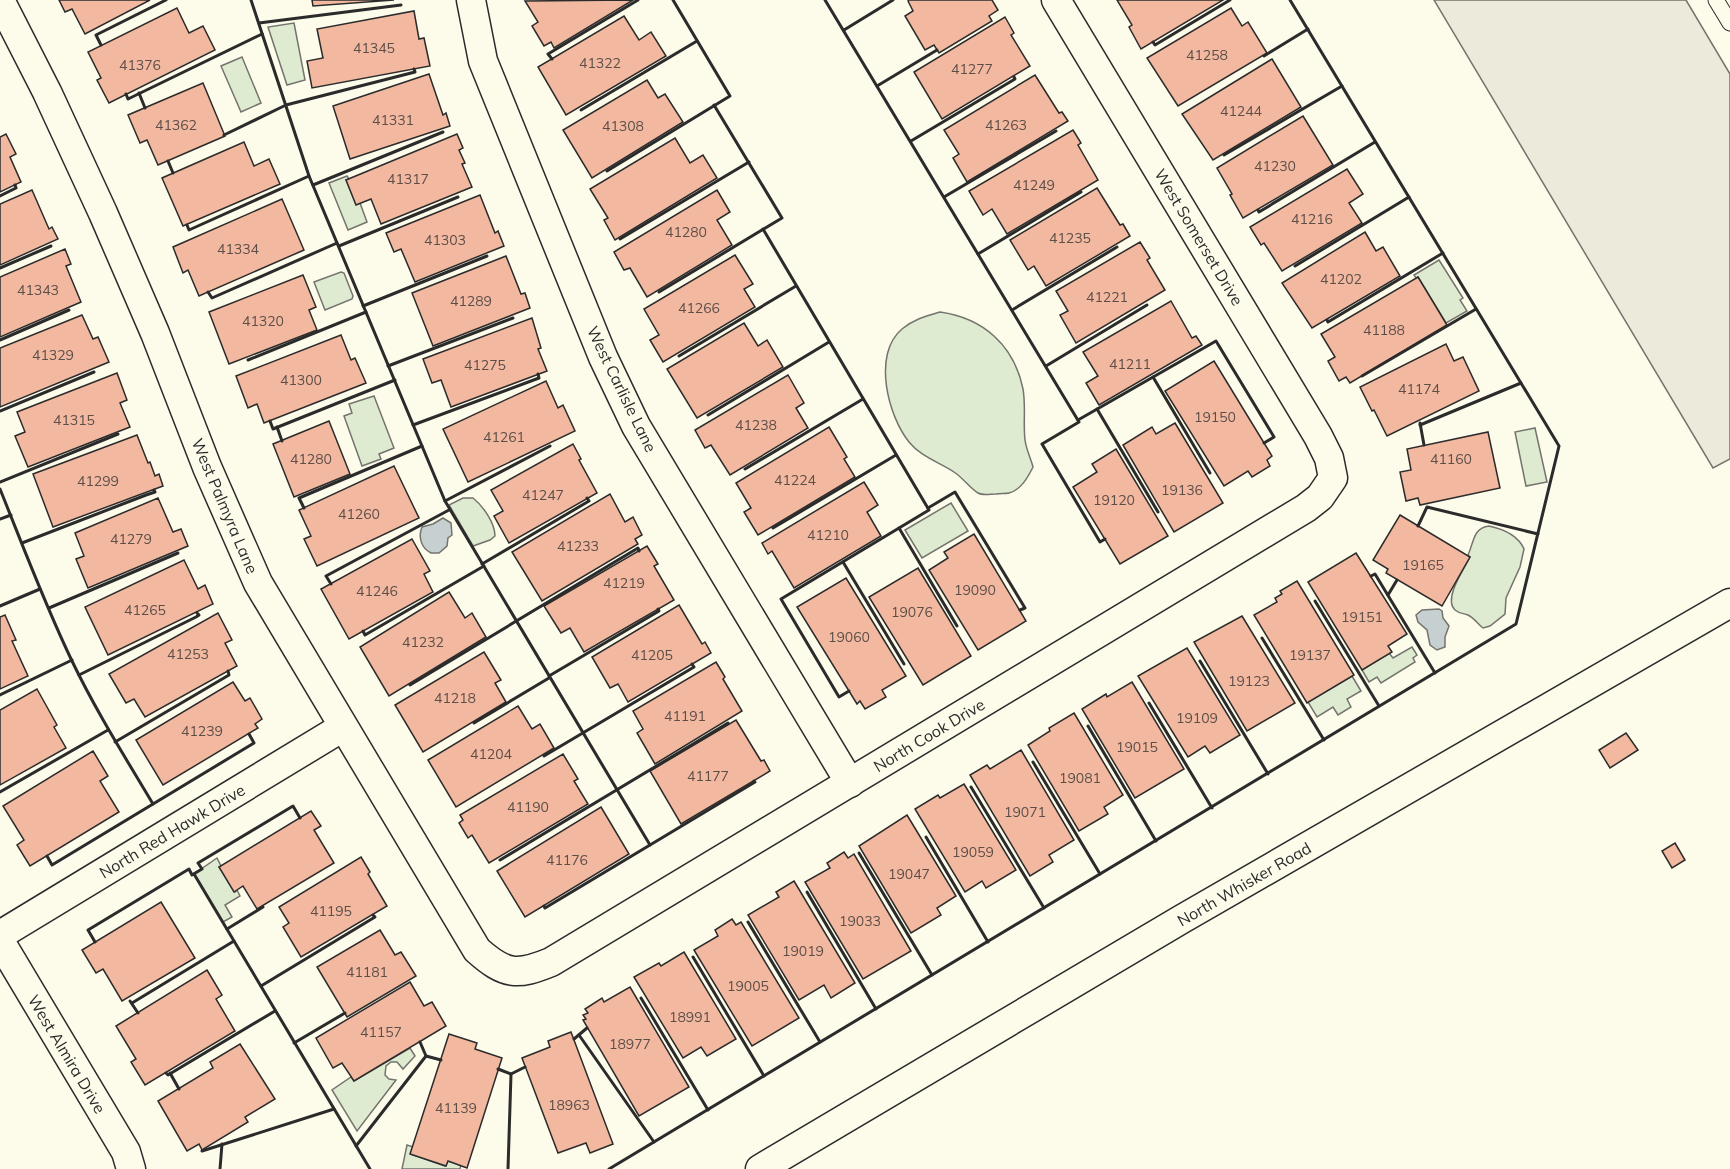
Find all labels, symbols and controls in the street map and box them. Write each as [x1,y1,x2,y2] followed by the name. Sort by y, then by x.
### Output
[353,39,395,57] house number: 41345
[1186,46,1228,64] house number: 41258
[579,54,621,72] house number: 41322
[119,56,161,74] house number: 41376
[951,60,993,78] house number: 41277
[1220,102,1263,120] house number: 41244
[372,111,414,129] house number: 41331
[155,116,197,134] house number: 41362
[985,116,1027,134] house number: 41263
[602,117,644,135] house number: 41308
[1254,157,1296,175] house number: 41230
[1150,165,1248,309] street label: West Somerset Drive
[387,170,429,188] house number: 41317
[1013,176,1055,194] house number: 41249
[1291,210,1333,228] house number: 41216
[665,223,707,241] house number: 41280
[1049,229,1091,247] house number: 41235
[424,231,466,249] house number: 41303
[217,240,260,258] house number: 41334
[1320,270,1362,288] house number: 41202
[17,281,59,299] house number: 41343
[1086,288,1128,306] house number: 41221
[450,292,492,310] house number: 41289
[678,299,720,317] house number: 41266
[242,312,284,330] house number: 41320
[1363,321,1405,339] house number: 41188
[583,323,661,455] street label: West Carlisle Lane
[32,346,74,364] house number: 41329
[1109,355,1151,373] house number: 41211
[464,356,506,374] house number: 41275
[280,371,322,389] house number: 41300
[1398,380,1441,398] house number: 41174
[1194,408,1236,426] house number: 19150
[53,411,95,429] house number: 41315
[735,416,777,434] house number: 41238
[483,428,525,446] house number: 41261
[187,435,263,577] street label: West Palmyra Lane
[290,450,332,468] house number: 41280
[1430,450,1472,468] house number: 41160
[774,471,817,489] house number: 41224
[77,472,119,490] house number: 41299
[1161,481,1203,499] house number: 19136
[522,486,564,504] house number: 41247
[1093,491,1135,509] house number: 19120
[338,505,380,523] house number: 41260
[807,526,849,544] house number: 41210
[110,530,152,548] house number: 41279
[557,537,599,555] house number: 41233
[1402,556,1444,574] house number: 19165
[603,574,645,592] house number: 41219
[954,581,996,599] house number: 19090
[356,582,398,600] house number: 41246
[124,601,166,619] house number: 41265
[891,603,933,621] house number: 19076
[1341,608,1383,626] house number: 19151
[828,628,870,646] house number: 19060
[402,633,444,651] house number: 41232
[167,645,209,663] house number: 41253
[631,646,673,664] house number: 41205
[1289,646,1331,664] house number: 19137
[1228,672,1270,690] house number: 19123
[434,689,476,707] house number: 41218
[870,694,988,776] street label: North Cook Drive
[664,707,706,725] house number: 41191
[1176,709,1218,727] house number: 19109
[181,722,223,740] house number: 41239
[1116,738,1158,756] house number: 19015
[470,745,513,763] house number: 41204
[687,767,729,785] house number: 41177
[1059,769,1101,787] house number: 19081
[95,780,249,882] street label: North Red Hawk Drive
[507,798,549,816] house number: 41190
[1004,803,1046,821] house number: 19071
[1173,838,1315,930] street label: North Whisker Road
[952,843,994,861] house number: 19059
[546,851,588,869] house number: 41176
[888,865,930,883] house number: 19047
[310,902,352,920] house number: 41195
[839,912,881,930] house number: 19033
[782,942,824,960] house number: 19019
[346,963,388,981] house number: 41181
[727,977,769,995] house number: 19005
[24,991,110,1117] street label: West Almira Drive
[669,1008,711,1026] house number: 18991
[360,1023,402,1041] house number: 41157
[609,1035,651,1053] house number: 18977
[548,1096,590,1114] house number: 18963
[435,1099,477,1117] house number: 41139

